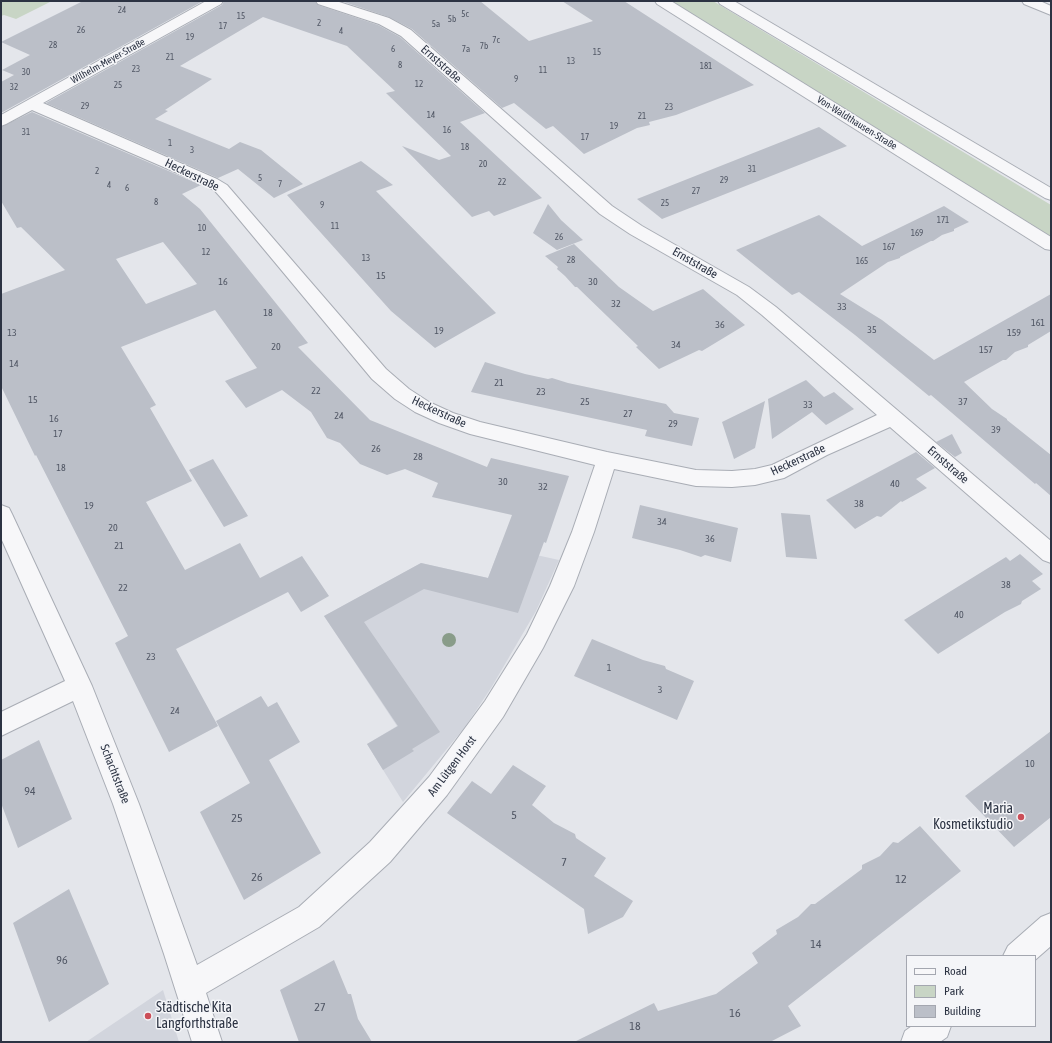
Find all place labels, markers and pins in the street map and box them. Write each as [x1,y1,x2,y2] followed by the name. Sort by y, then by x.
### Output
[933,801,1013,834] place label: Maria Kosmetikstudio
[1016,812,1026,822] marker: Maria Kosmetikstudio
[156,1000,238,1032] place label: Städtische Kita Langforthstraße
[143,1011,153,1021] marker: Städtische Kita Langforthstraße

